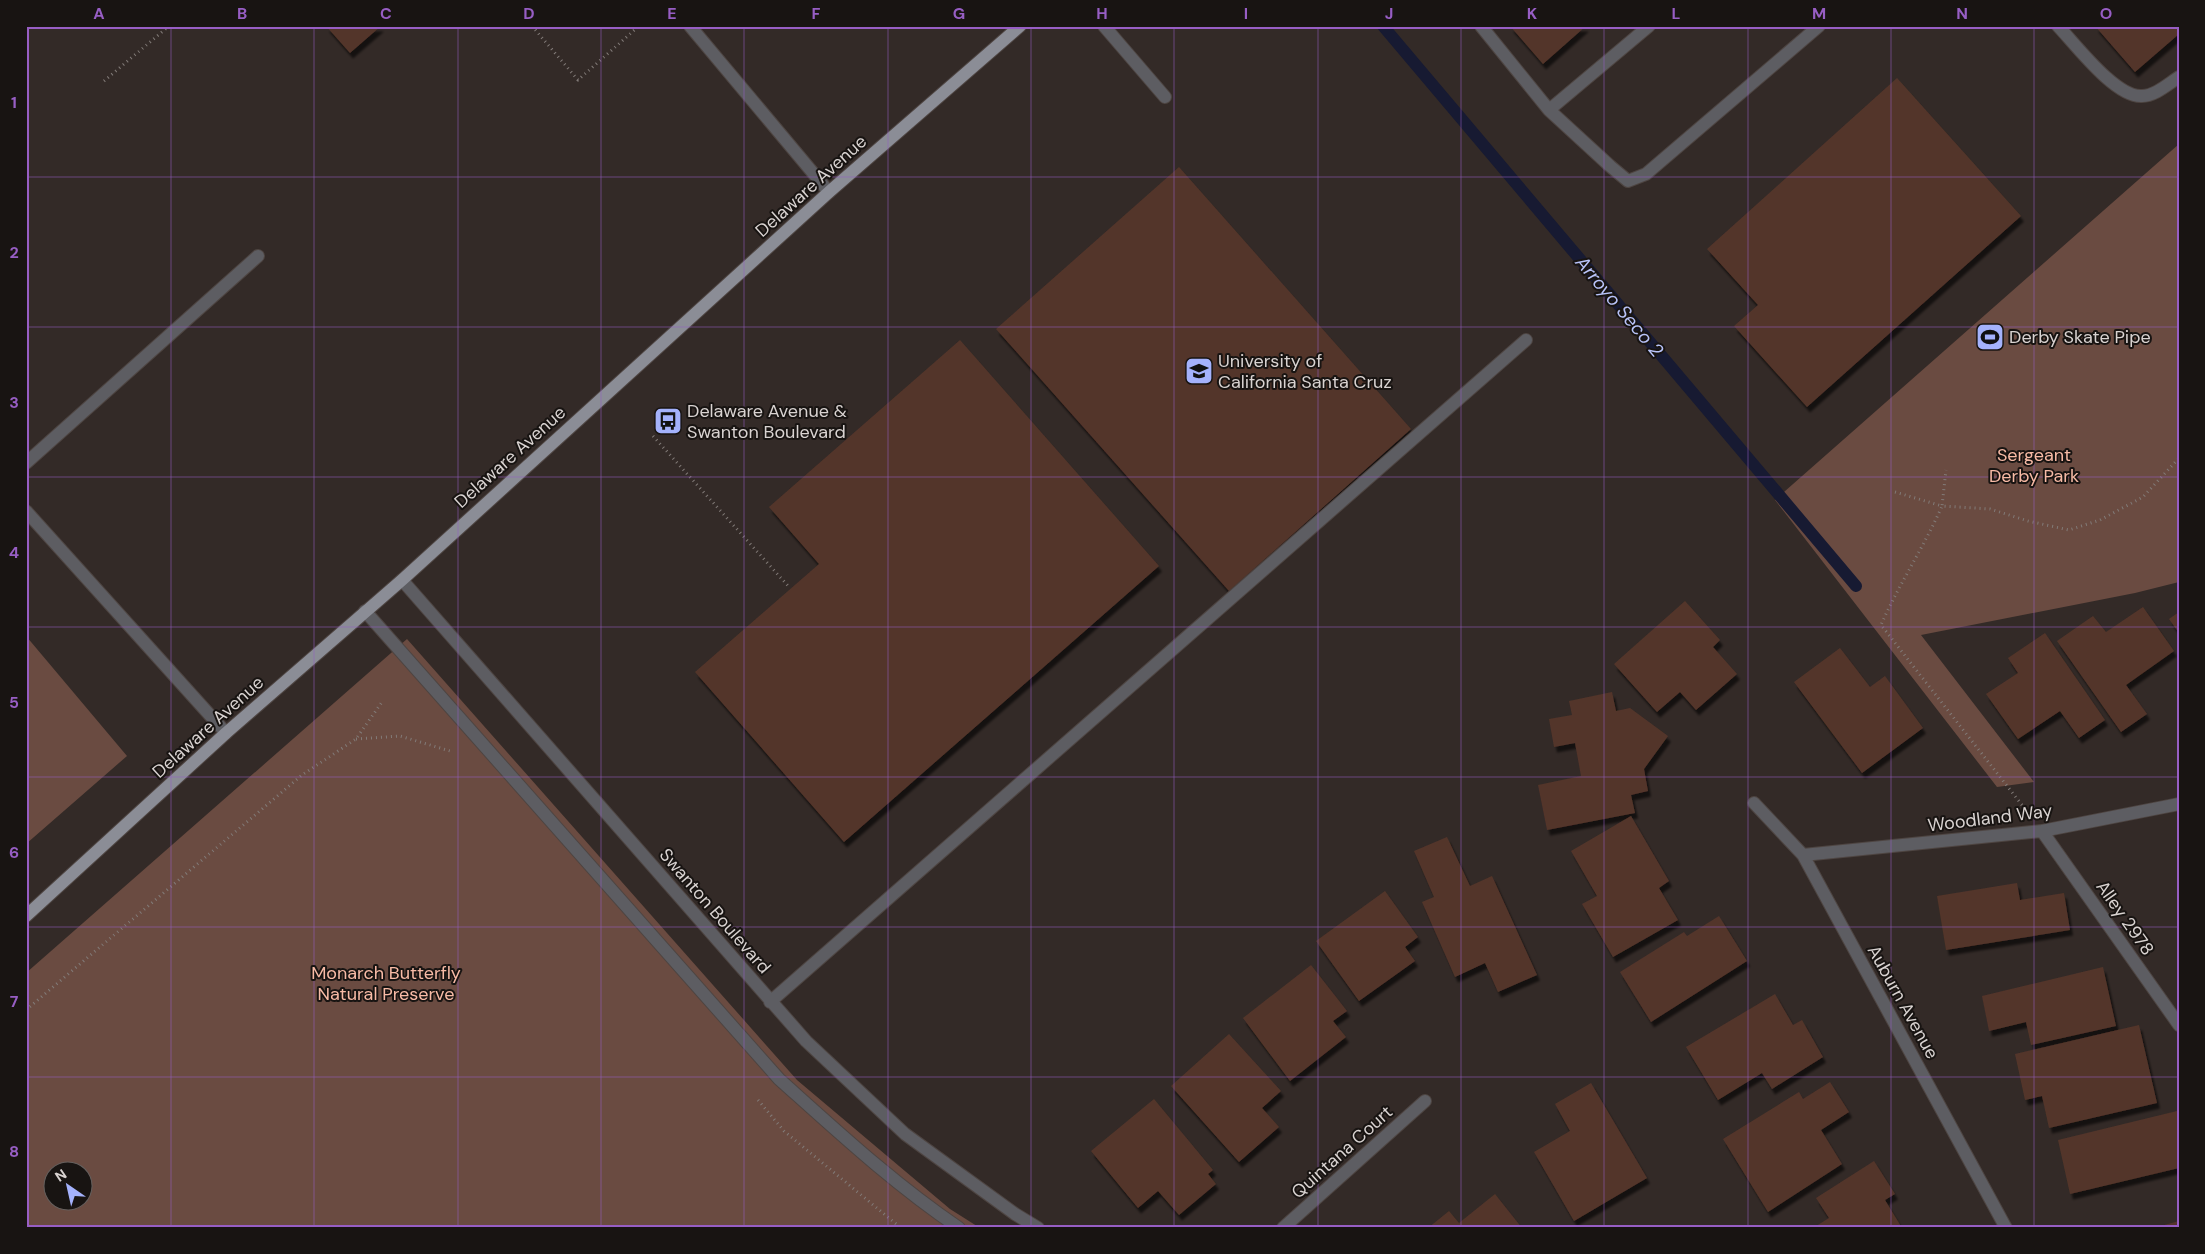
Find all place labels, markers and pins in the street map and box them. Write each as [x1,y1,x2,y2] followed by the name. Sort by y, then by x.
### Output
[1975,322,2005,352] sports icon: Derby Skate Pipe
[2009,325,2151,349] place label: Derby Skate Pipe
[1218,349,1392,394] place label: University of California Santa Cruz
[1184,356,1214,386] school or university icon: University of California Santa Cruz
[687,399,847,444] place label: Delaware Avenue & Swanton Boulevard
[653,406,683,436] bus stop icon: Delaware Avenue & Swanton Boulevard

